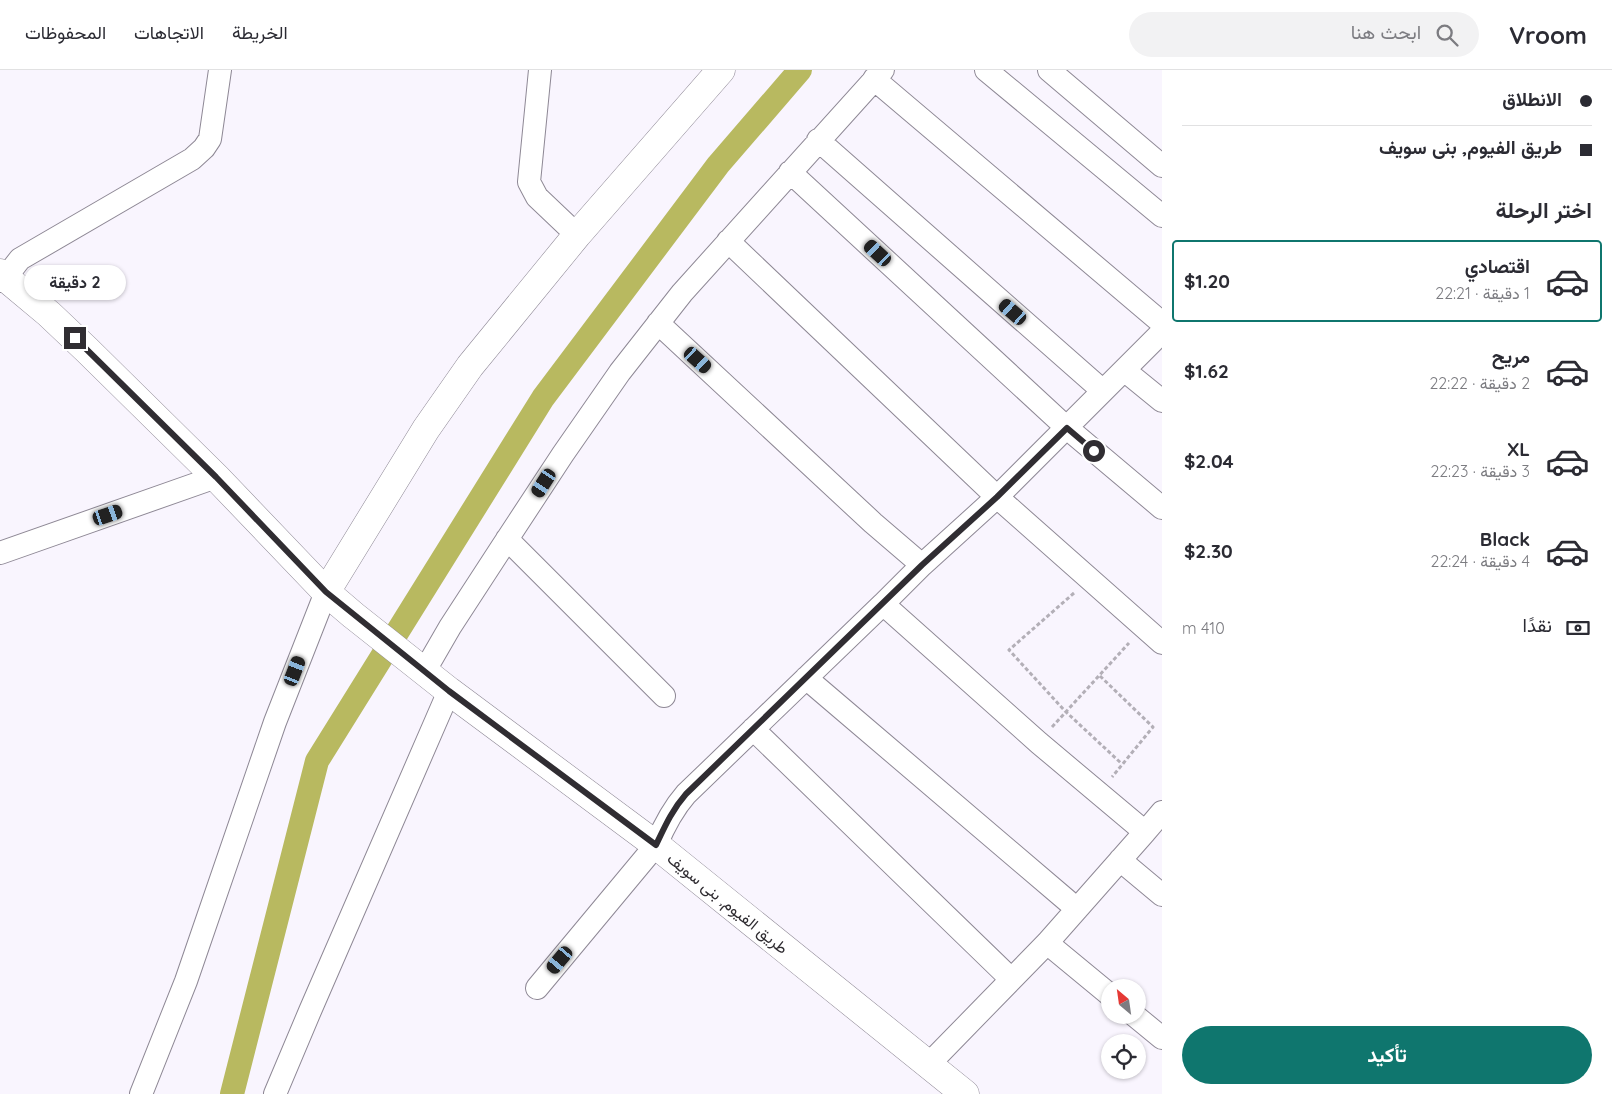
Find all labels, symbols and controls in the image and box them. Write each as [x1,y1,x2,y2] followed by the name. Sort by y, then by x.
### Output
[1129,12,1479,57] search box
[1351,20,1421,44] text: ابحث هنا
[1509,20,1587,50] text: Vroom
[25,21,106,44] text: المحفوظات
[134,21,204,44] text: الاتجاهات
[232,21,288,44] text: الخريطة
[1433,21,1461,49] icon: search
[1502,87,1562,111] text: الانطلاق
[1379,135,1562,159] text: طريق الفيوم, بنى سويف
[1496,196,1592,224] text: اختر الرحلة
[861,237,894,269] car
[1465,254,1530,278] text: اقتصادي
[1545,259,1590,304] icon: car
[24,266,126,300] callout: 2 دقيقة
[1184,269,1230,293] text: $1.20
[49,272,101,292] text: 2 دقيقة
[1435,283,1530,303] text: 1 دقيقة · 22:21
[996,296,1029,328] car
[64,327,86,349] route end
[681,344,714,376] car
[1492,344,1530,368] text: مريح
[1545,349,1590,394] icon: car
[1184,359,1229,383] text: $1.62
[1429,373,1530,393] text: 2 دقيقة · 22:22
[1507,437,1530,461] text: XL
[1545,439,1590,484] icon: car
[1083,440,1105,462] route start
[1184,449,1234,473] text: $2.04
[1430,461,1530,481] text: 3 دقيقة · 22:23
[529,466,558,500] car
[91,503,124,527] car
[1480,527,1530,551] text: Black
[1545,529,1590,574] icon: car
[1184,539,1233,563] text: $2.30
[1431,551,1530,571] text: 4 دقيقة · 22:24
[1523,613,1552,637] text: نقدًا
[1564,614,1592,642] icon: cash
[1182,618,1225,638] text: 410 m
[282,654,307,688] car
[663,848,793,959] street label: طريق الفيوم, بنى سويف
[544,944,575,976] car
[1101,979,1146,1024] north arrow
[1101,979,1146,1079] map controls
[1182,1026,1592,1084] button: تأكيد
[1101,1034,1146,1079] button: locate

